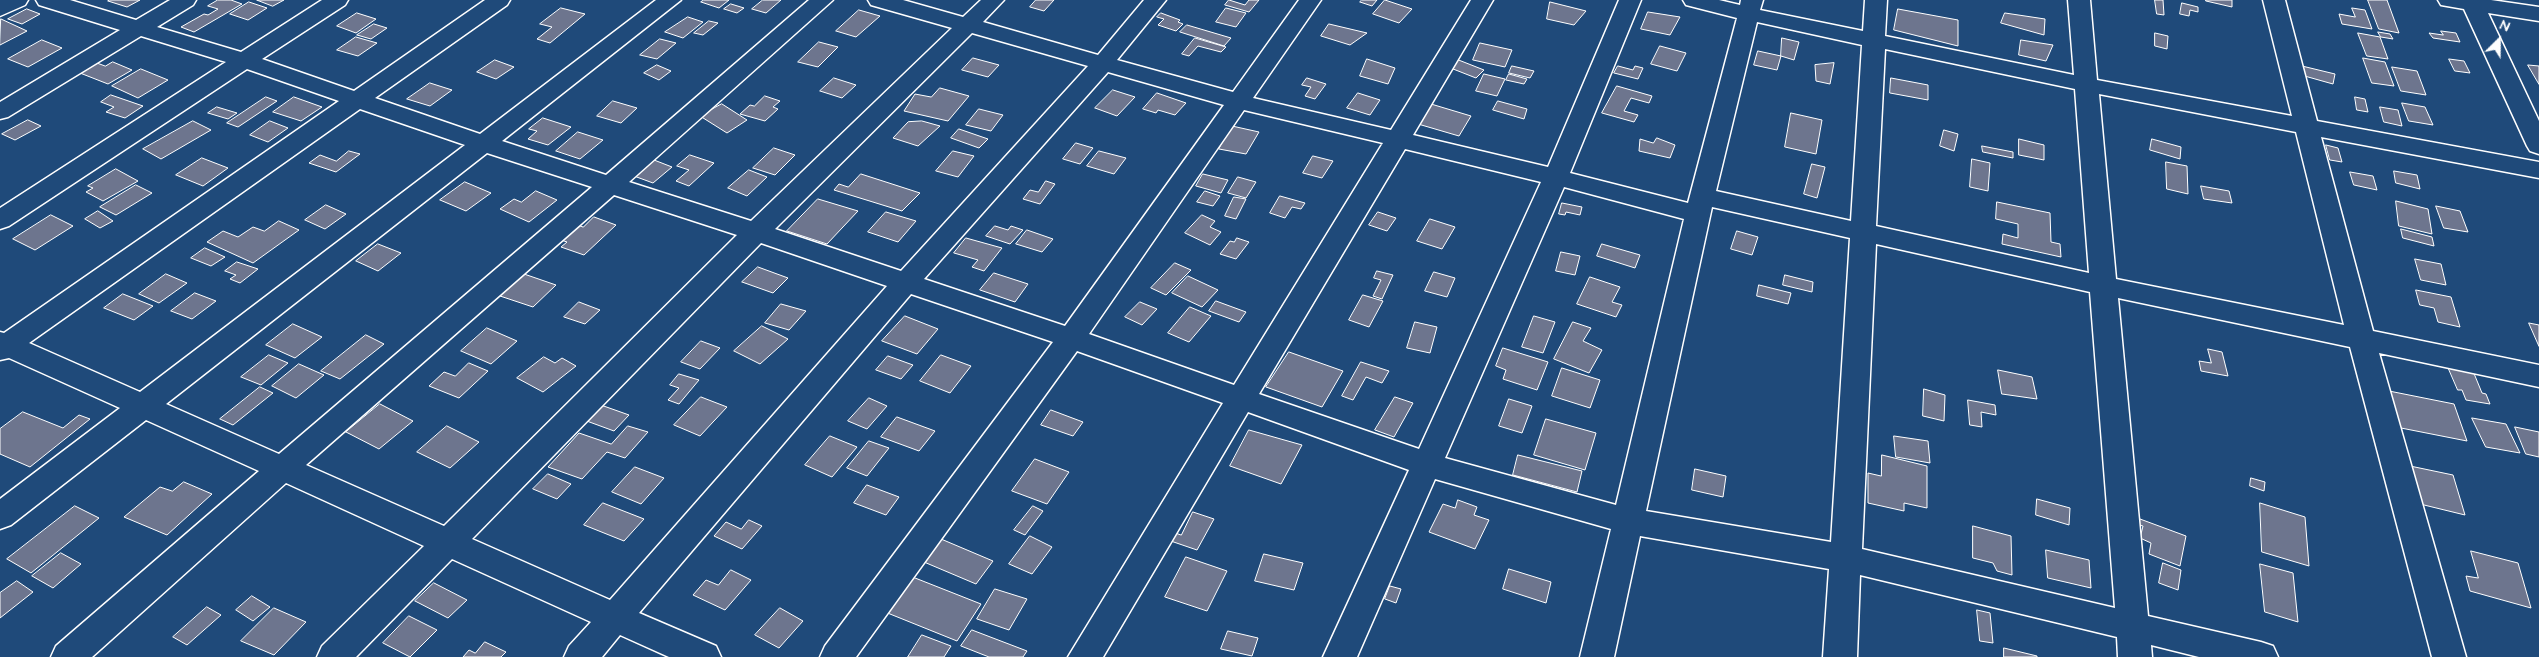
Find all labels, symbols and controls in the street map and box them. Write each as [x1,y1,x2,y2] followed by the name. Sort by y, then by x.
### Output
[2474,15,2524,65] north arrow
[2497,15,2513,37] text: N

